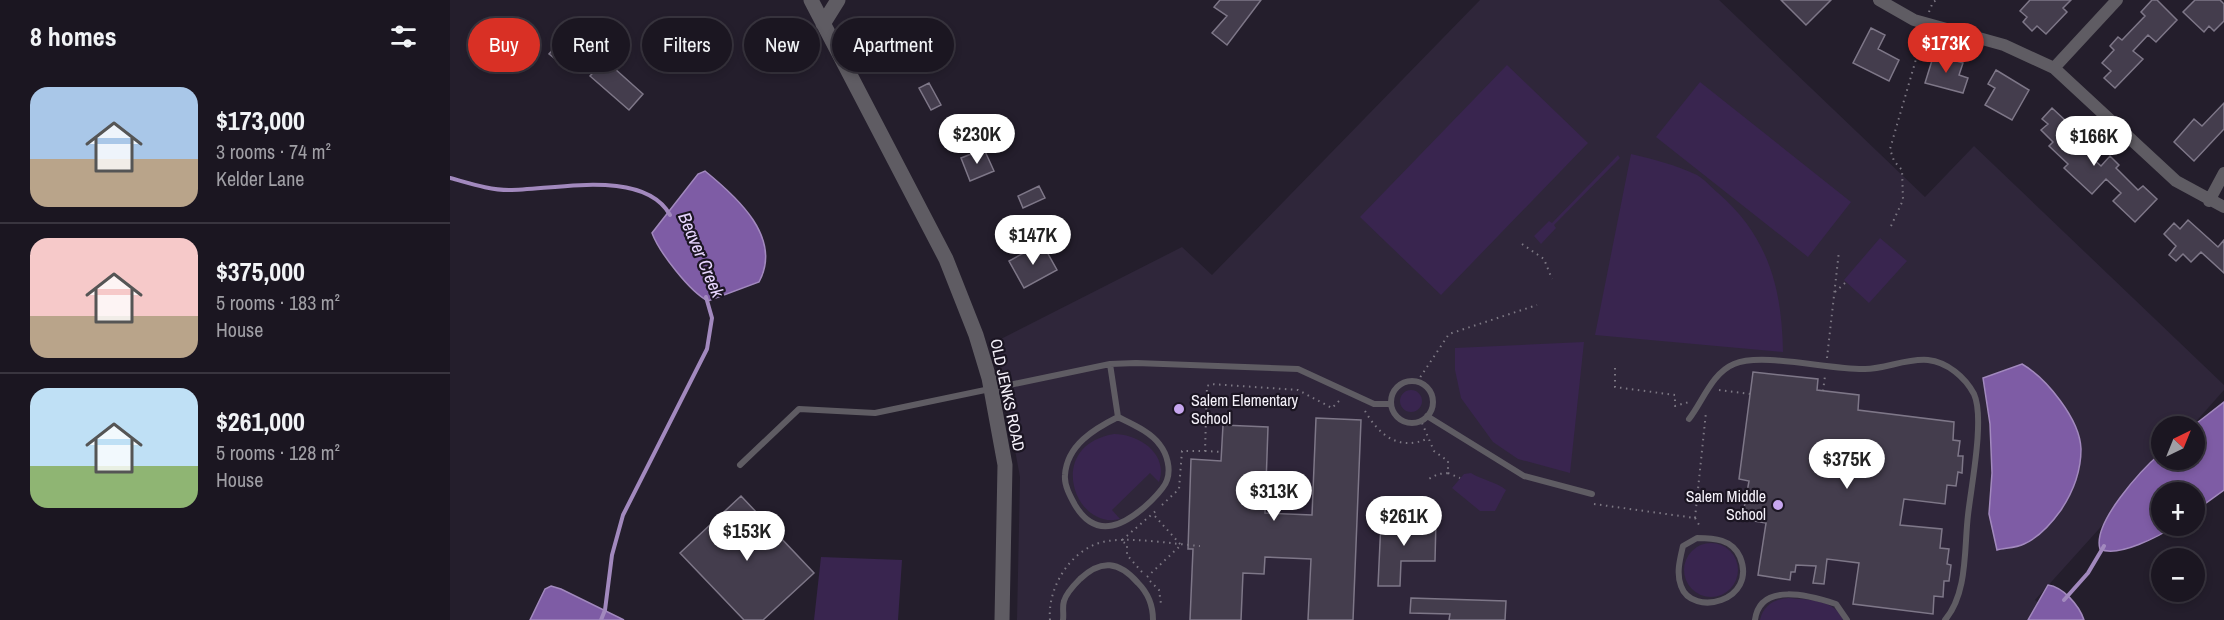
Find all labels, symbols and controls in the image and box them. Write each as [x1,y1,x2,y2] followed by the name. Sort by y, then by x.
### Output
[468,18,540,72] chip: Buy
[552,18,630,72] chip: Rent
[642,18,732,72] chip: Filters
[744,18,820,72] chip: New
[832,18,954,72] chip: Apartment
[30,19,117,54] text: 8 homes
[387,20,420,53] icon: filters
[1904,23,1988,74] pin: $173K
[1922,29,1970,56] text: $173K
[216,103,305,138] text: $173,000
[78,111,150,183] icon: home
[935,114,1019,165] pin: $230K
[2052,116,2136,167] pin: $166K
[953,120,1001,147] text: $230K
[2070,122,2118,149] text: $166K
[216,138,331,165] text: 3 rooms · 74 m²
[216,165,304,192] text: Kelder Lane
[672,208,731,302] water label: Beaver Creek
[991,215,1075,266] pin: $147K
[1009,221,1057,248] text: $147K
[216,254,305,289] text: $375,000
[78,262,150,334] icon: home
[216,289,340,316] text: 5 rooms · 183 m²
[216,316,263,343] text: House
[985,337,1031,453] street label: OLD JENKS ROAD
[1191,389,1299,429] place label: Salem Elementary School
[1172,402,1186,416] marker: Salem Elementary School
[216,404,305,439] text: $261,000
[78,412,150,484] icon: home
[2151,416,2205,470] north arrow
[2151,416,2205,602] map controls
[216,439,340,466] text: 5 rooms · 128 m²
[1805,439,1889,490] pin: $375K
[1823,445,1871,472] text: $375K
[216,466,263,493] text: House
[1232,471,1316,522] pin: $313K
[1250,477,1298,504] text: $313K
[2151,482,2205,536] button: +
[1686,485,1766,525] place label: Salem Middle School
[1362,496,1446,547] pin: $261K
[1771,498,1785,512] marker: Salem Middle School
[1380,502,1428,529] text: $261K
[705,511,789,562] pin: $153K
[723,517,771,544] text: $153K
[2151,548,2205,602] button: −

